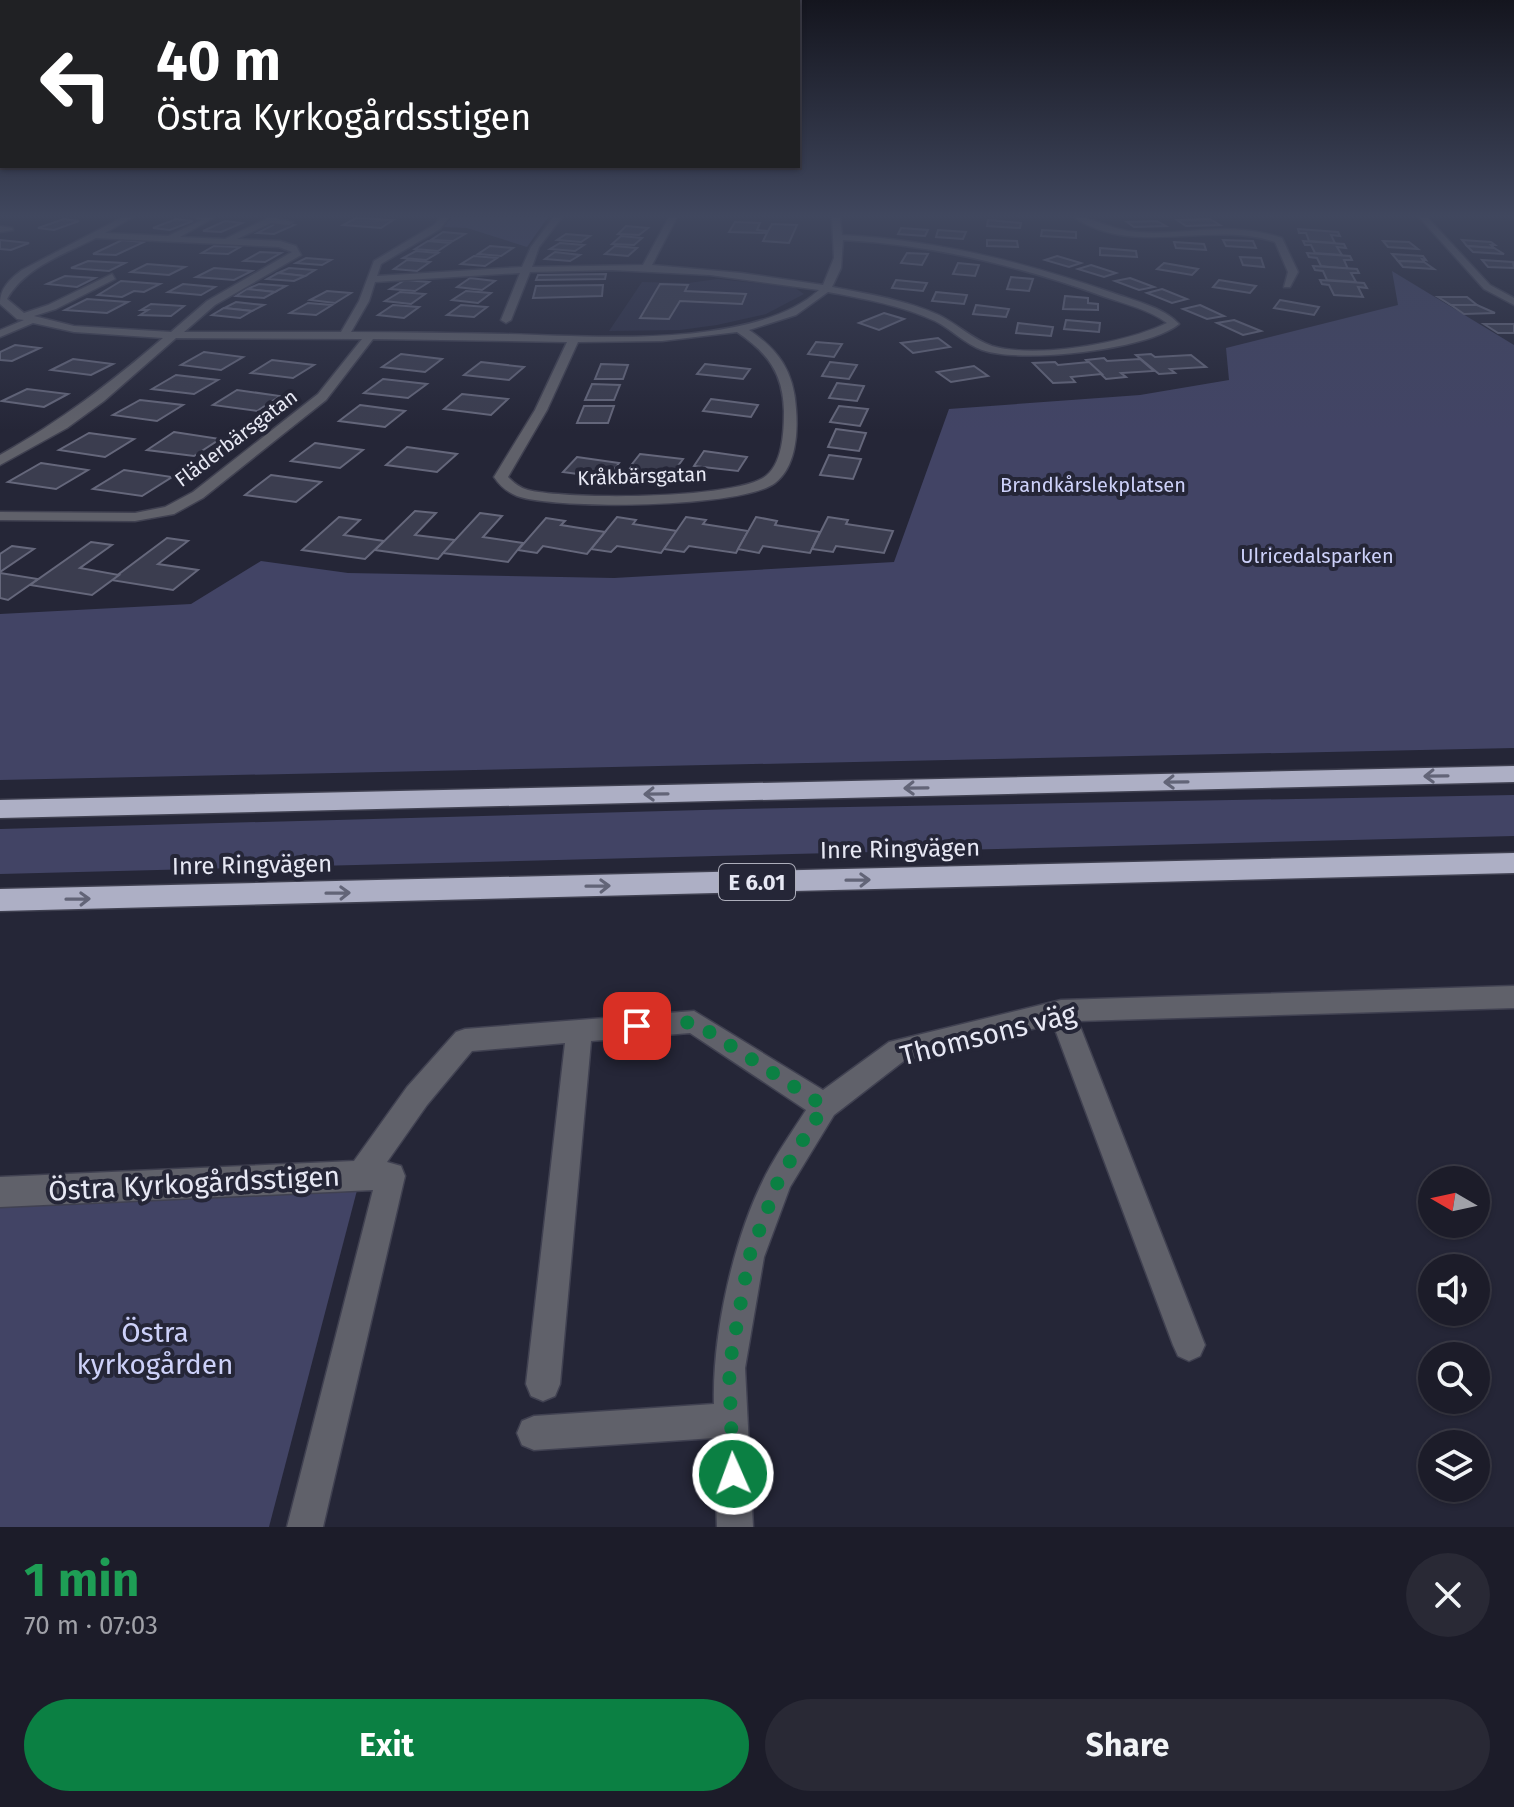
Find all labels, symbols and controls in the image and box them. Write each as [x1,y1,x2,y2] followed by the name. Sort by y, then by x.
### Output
[156,28,281,95] text: 40 m
[24,32,128,136] icon: left
[156,96,531,140] text: Östra Kyrkogårdsstigen
[170,384,302,492] street label: Fläderbärsgatan
[577,462,707,490] street label: Kråkbärsgatan
[1000,473,1186,497] park label: Brandkårslekplatsen
[1240,544,1394,568] park label: Ulricedalsparken
[1423,768,1450,783] one-way arrow
[1163,774,1190,789] one-way arrow
[903,780,930,795] one-way arrow
[643,786,670,801] one-way arrow
[820,834,980,864] street label: Inre Ringvägen
[172,850,332,880] street label: Inre Ringvägen
[719,864,795,900] road number: E 6.01
[844,872,871,887] one-way arrow
[584,879,611,894] one-way arrow
[324,885,351,900] one-way arrow
[64,891,91,906] one-way arrow
[603,992,671,1060] pin
[897,997,1080,1072] street label: Thomsons väg
[615,1004,659,1048] icon: arrive
[47,1159,341,1208] street label: Östra Kyrkogårdsstigen
[1418,1166,1490,1238] north arrow
[1418,1166,1490,1502] map controls
[1418,1254,1490,1326] button: sound
[77,1316,234,1381] park label: Östra kyrkogården
[1418,1342,1490,1414] button: search
[1418,1430,1490,1502] button: layers
[691,1432,775,1516] position arrow
[24,1551,139,1609] text: 1 min
[1406,1553,1490,1637] button: close
[24,1610,158,1641] text: 70 m · 07:03
[24,1699,749,1791] button: Exit
[765,1699,1490,1791] button: Share

